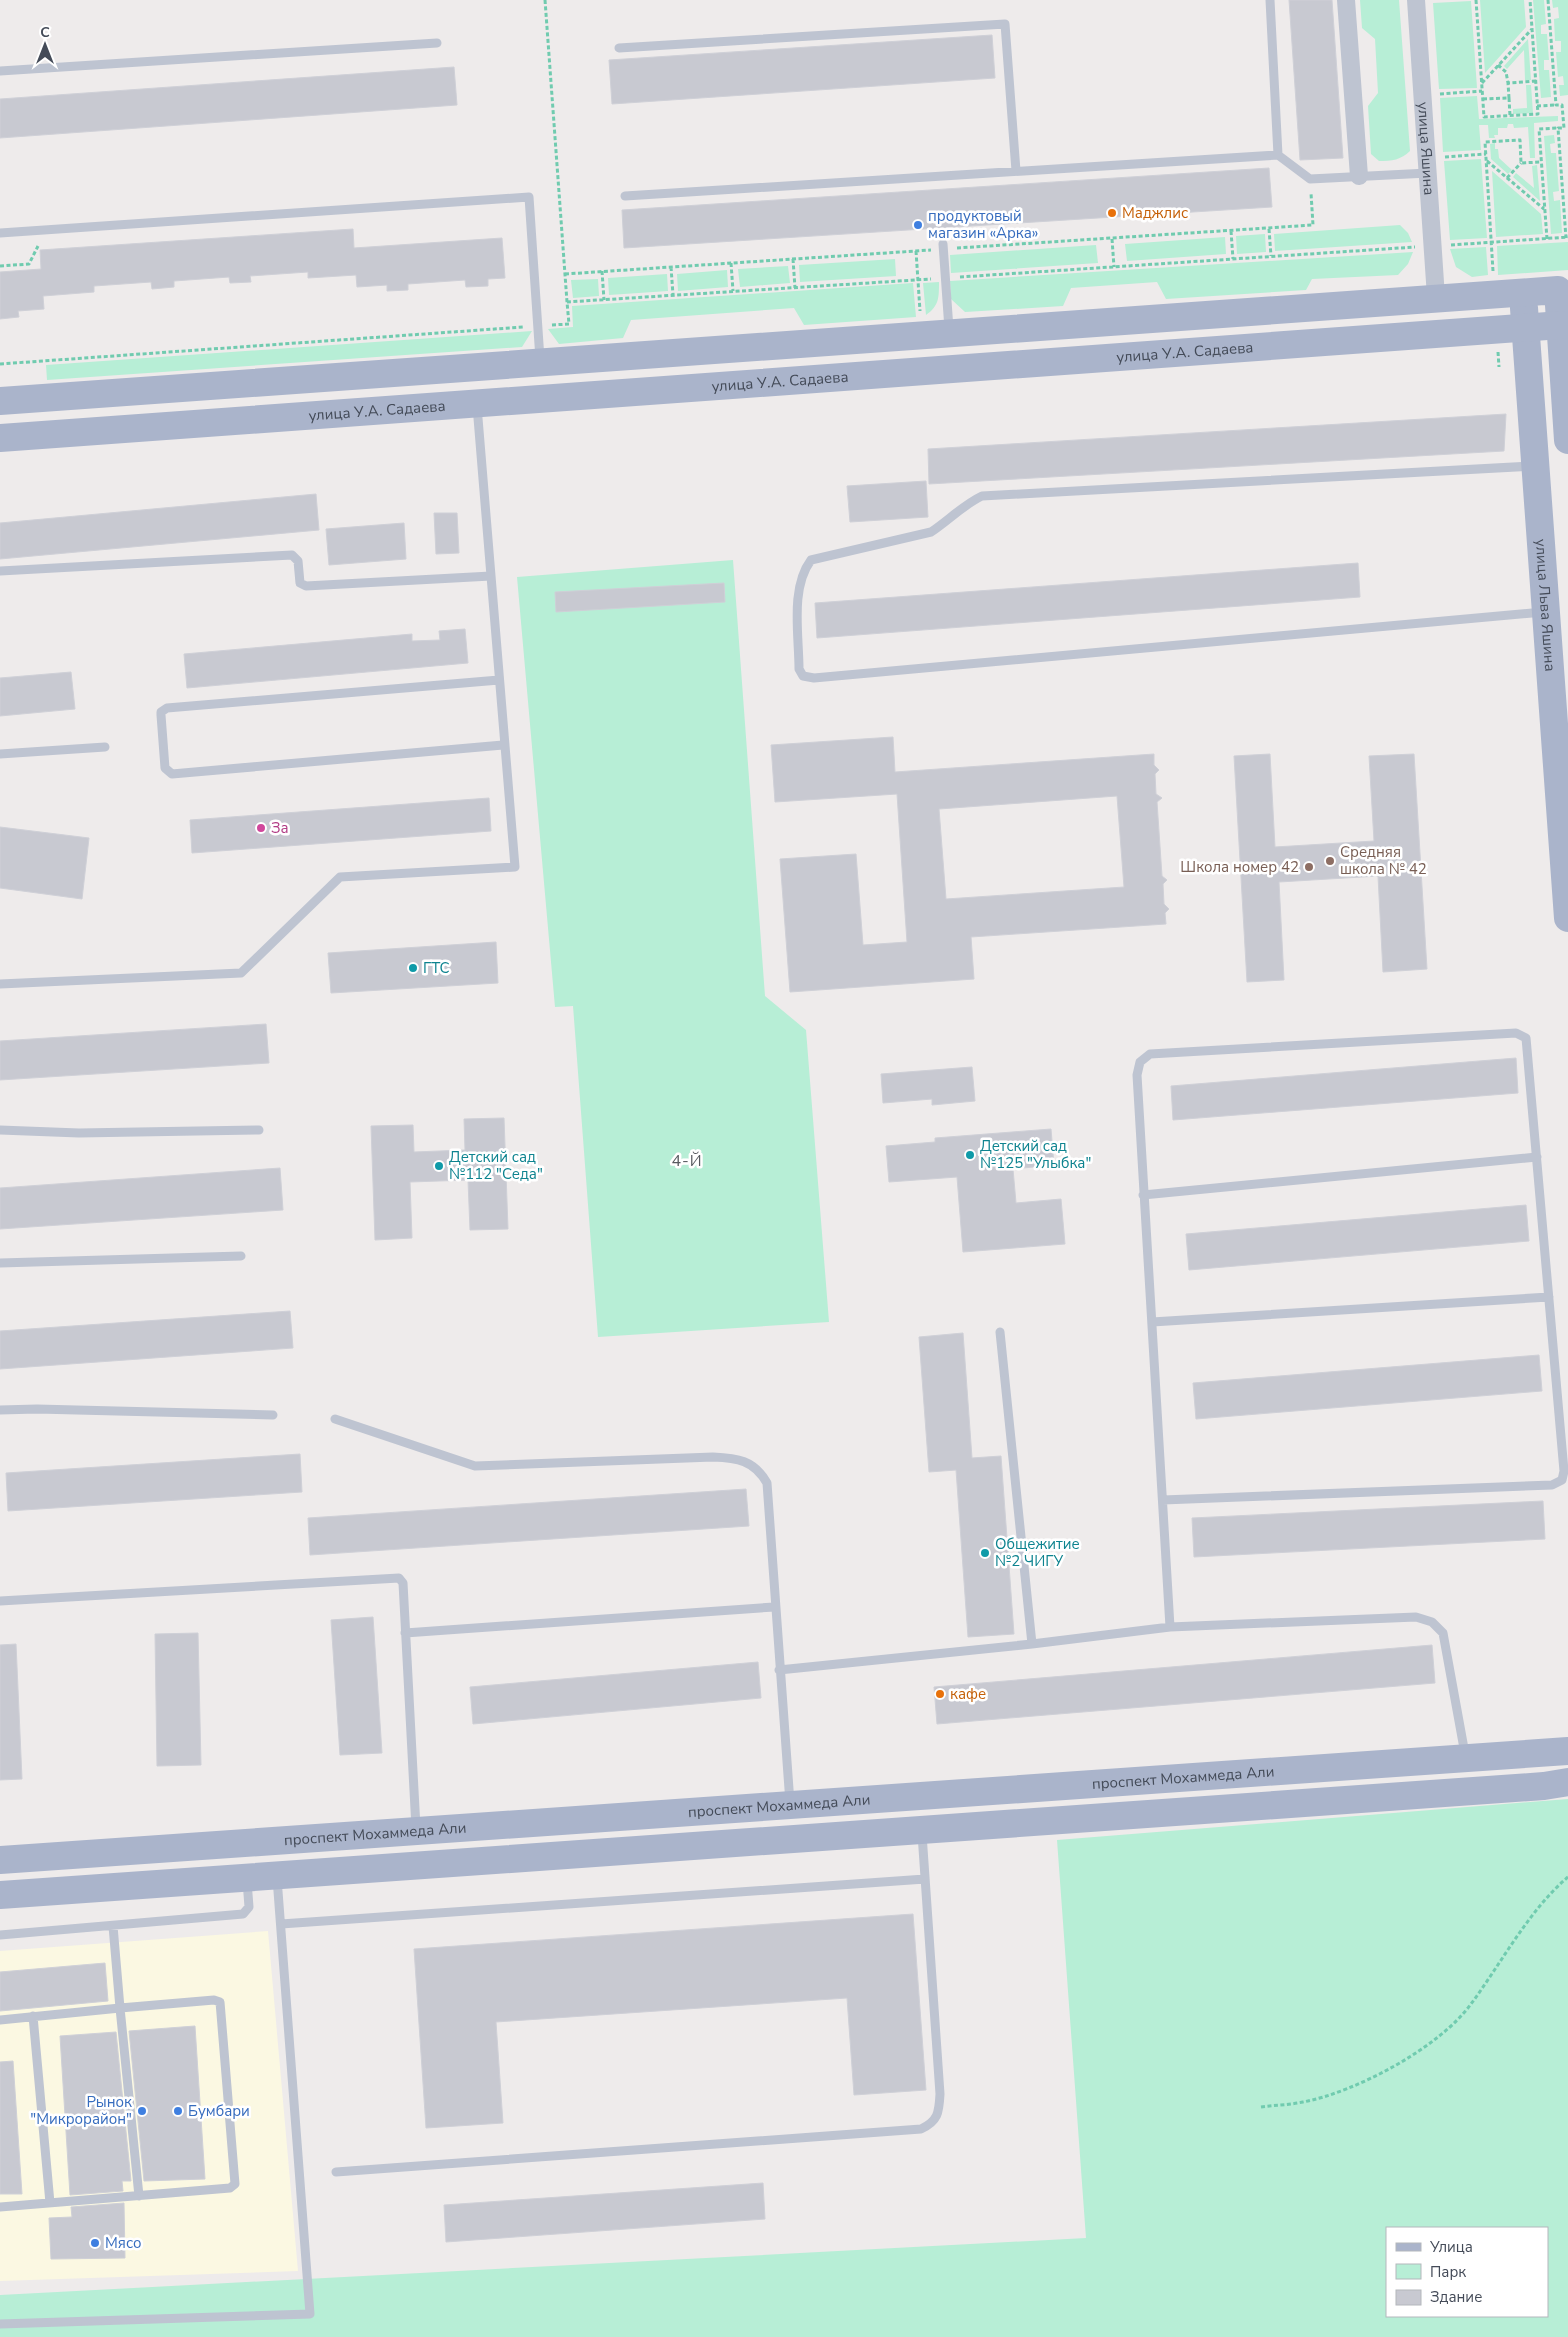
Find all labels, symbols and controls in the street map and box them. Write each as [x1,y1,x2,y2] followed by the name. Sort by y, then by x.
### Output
[20,20,70,70] north arrow
[40,23,50,42] text: С
[1413,101,1439,196] street label: улица Яшина
[1122,203,1188,223] place label: Маджлис
[928,206,1038,243] place label: продуктовый магазин «Арка»
[1106,207,1118,219] marker: Маджлис
[912,219,924,231] marker: продуктовый магазин «Арка»
[1116,337,1254,367] street label: улица У.А. Садаева
[711,367,849,396] street label: улица У.А. Садаева
[308,396,446,426] street label: улица У.А. Садаева
[1531,538,1560,672] street label: улица Льва Яшина
[271,818,289,838] place label: За
[255,822,267,834] marker: За
[1340,842,1427,879] place label: Средняя школа № 42
[1324,855,1336,867] marker: Средняя школа № 42
[1180,857,1299,877] place label: Школа номер 42
[1303,861,1315,873] marker: Школа номер 42
[423,958,450,978] place label: ГТС
[407,962,419,974] marker: ГТС
[980,1136,1091,1173] place label: Детский сад №125 "Улыбка"
[449,1147,543,1184] place label: Детский сад №112 "Седа"
[964,1149,976,1161] marker: Детский сад №125 "Улыбка"
[671,1150,703,1172] district label: 4-Й
[433,1160,445,1172] marker: Детский сад №112 "Седа"
[995,1534,1080,1571] place label: Общежитие №2 ЧИГУ
[979,1547,991,1559] marker: Общежитие №2 ЧИГУ
[950,1684,986,1704] place label: кафе
[934,1688,946,1700] marker: кафе
[1091,1761,1275,1794] street label: проспект Мохаммеда Али
[687,1790,871,1822] street label: проспект Мохаммеда Али
[283,1818,467,1850] street label: проспект Мохаммеда Али
[30,2092,132,2129] place label: Рынок "Микрорайон"
[188,2101,250,2121] place label: Бумбари
[136,2105,148,2117] marker: Рынок "Микрорайон"
[172,2105,184,2117] marker: Бумбари
[1386,2227,1548,2317] legend
[105,2233,142,2253] place label: Мясо
[89,2237,101,2249] marker: Мясо
[1429,2237,1473,2257] text: Улица
[1430,2262,1466,2282] text: Парк
[1430,2287,1482,2307] text: Здание

